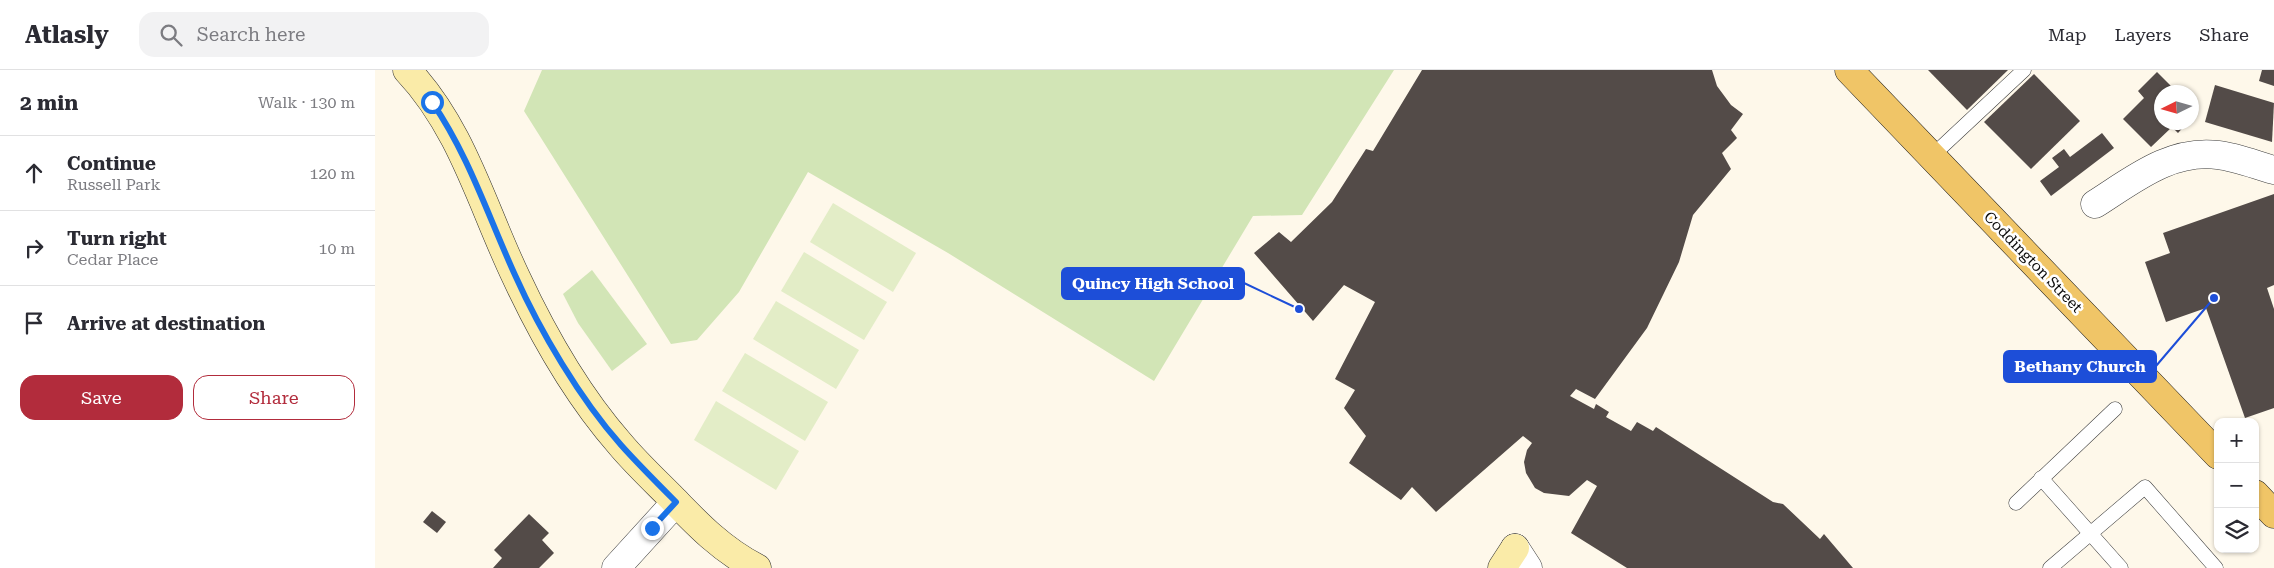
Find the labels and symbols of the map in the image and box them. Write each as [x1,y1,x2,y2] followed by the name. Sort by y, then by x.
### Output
[2154,85,2199,130] north arrow
[421,91,444,114] route start
[1980,208,2086,317] street label: Coddington Street
[1062,268,1244,299] callout: Quincy High School
[1072,274,1235,293] text: Quincy High School
[2004,351,2156,382] callout: Bethany Church
[2014,357,2146,376] text: Bethany Church
[641,517,664,540] route end

